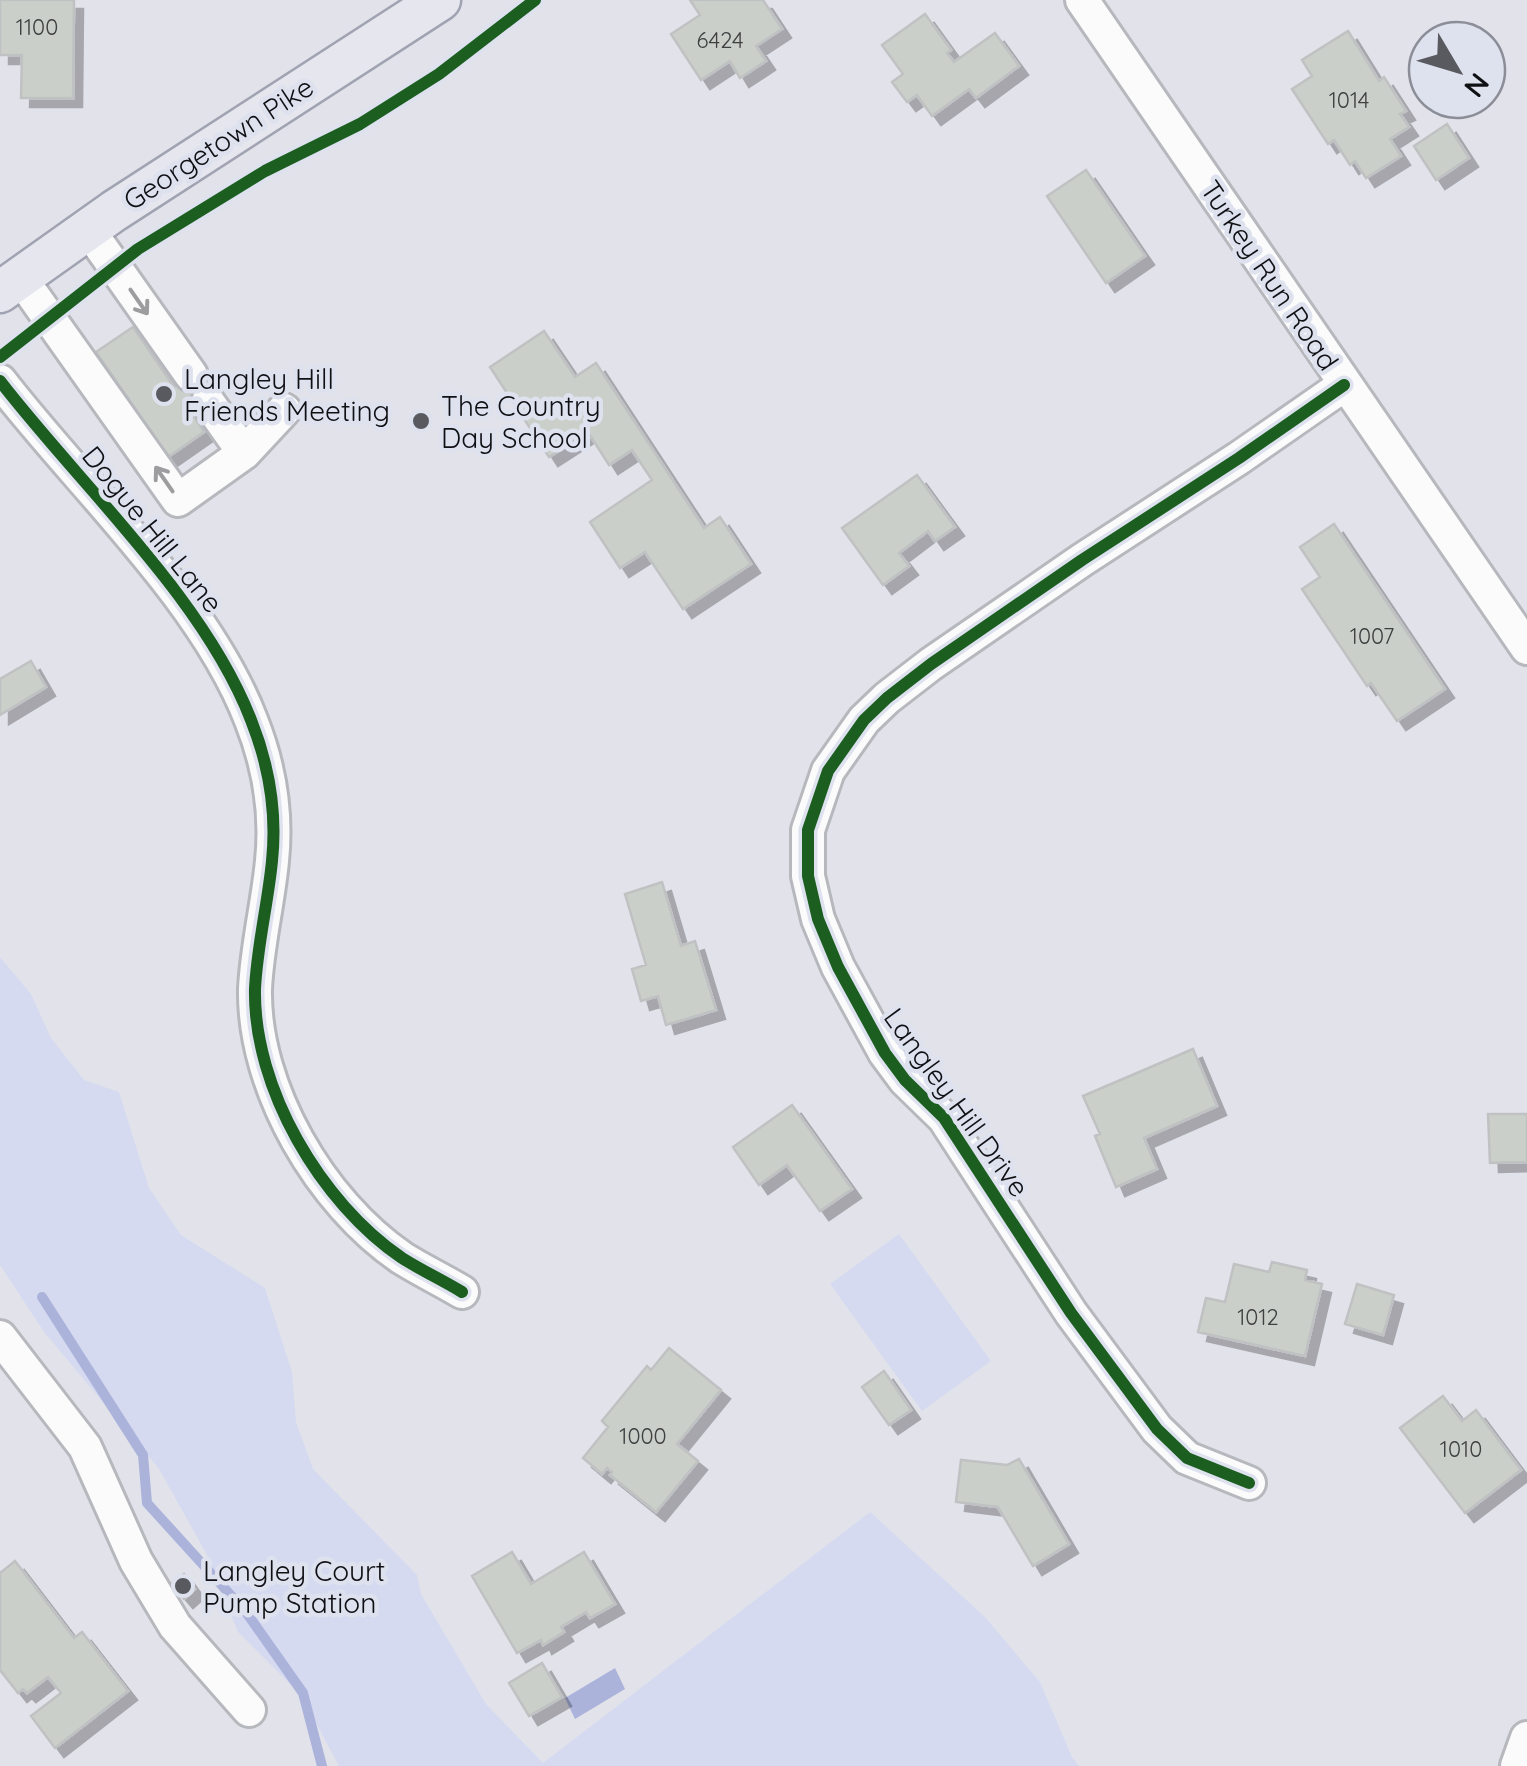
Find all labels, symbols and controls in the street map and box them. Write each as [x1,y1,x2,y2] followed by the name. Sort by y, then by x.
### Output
[16,13,58,41] house number: 1100
[1407,20,1507,120] north arrow
[696,26,744,54] house number: 6424
[1457,67,1497,105] text: N
[117,69,319,217] street label: Georgetown Pike
[1329,86,1369,114] house number: 1014
[1194,173,1346,377] street label: Turkey Run Road
[128,288,149,316] one-way arrow
[184,361,390,428] place label: Langley Hill Friends Meeting
[153,383,175,405] marker: Langley Hill Friends Meeting
[441,388,601,455] place label: The Country Day School
[410,410,432,432] marker: The Country Day School
[75,439,231,619] street label: Dogue Hill Lane
[153,466,174,493] one-way arrow
[1350,622,1394,650] house number: 1007
[877,1001,1037,1203] street label: Langley Hill Drive
[1237,1303,1279,1331] house number: 1012
[619,1422,667,1450] house number: 1000
[1440,1435,1482,1463] house number: 1010
[203,1553,385,1620] place label: Langley Court Pump Station
[172,1575,194,1597] marker: Langley Court Pump Station

